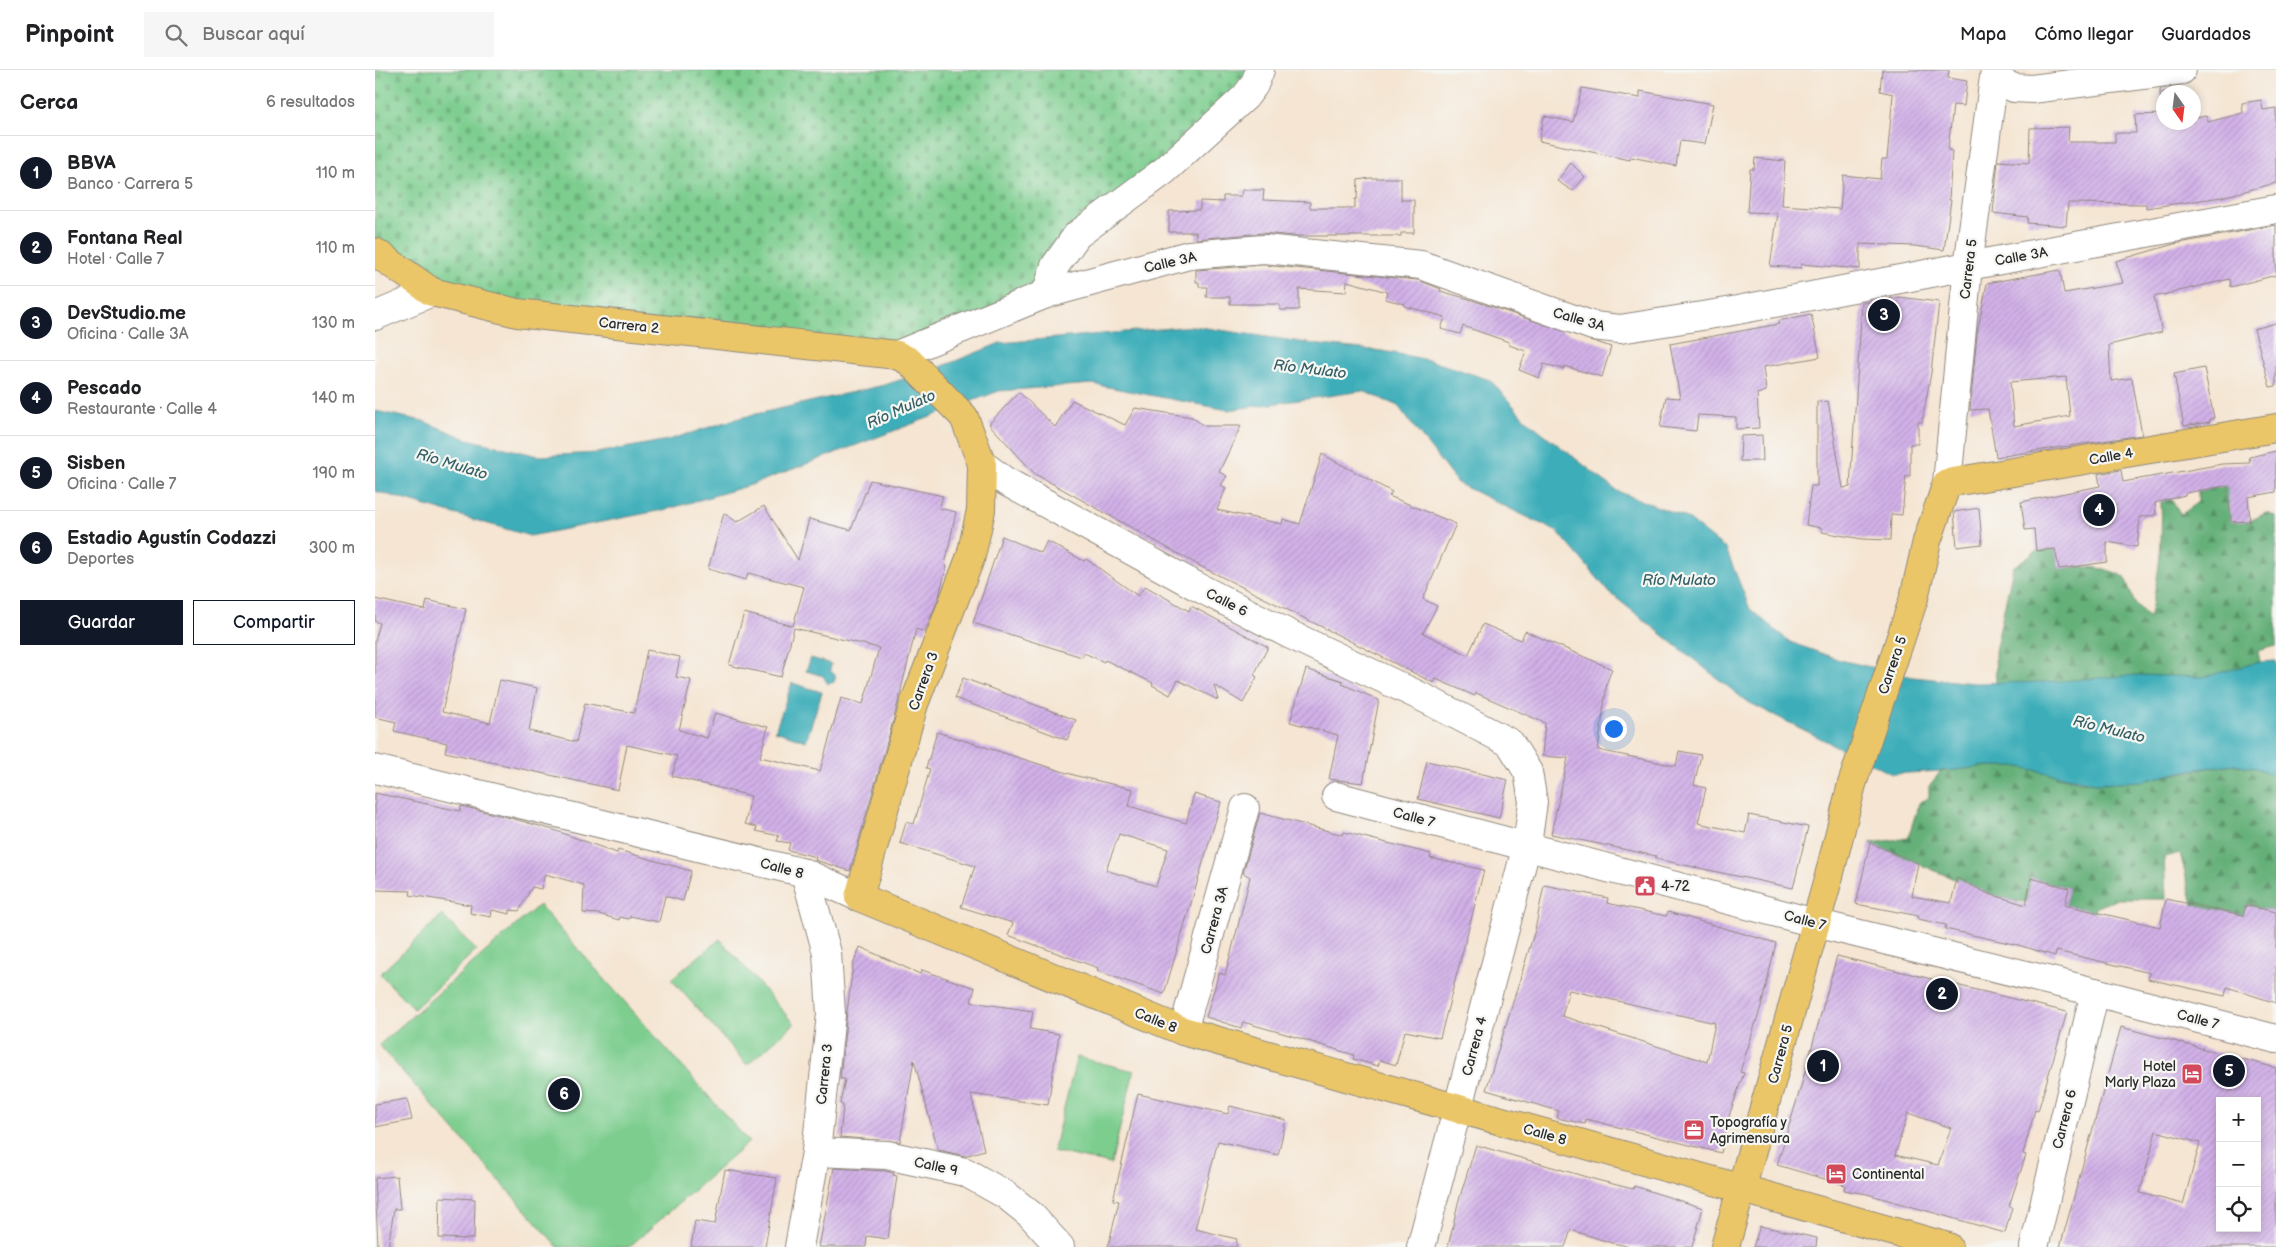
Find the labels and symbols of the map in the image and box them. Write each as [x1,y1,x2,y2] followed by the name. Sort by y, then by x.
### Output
[2156,85,2201,130] north arrow
[1956,238,1981,300] street label: Carrera 5
[1993,243,2049,269] street label: Calle 3A
[1142,248,1198,277] street label: Calle 3A
[1868,296,1900,334] pin: 3
[1551,304,1607,335] street label: Calle 3A
[598,314,661,337] street label: Carrera 2
[1272,356,1348,383] water label: Río Mulato
[864,386,939,433] water label: Río Mulato
[2088,444,2135,469] street label: Calle 4
[414,445,490,484] water label: Río Mulato
[2083,491,2115,529] pin: 4
[1642,571,1716,590] water label: Río Mulato
[1203,585,1251,620] street label: Calle 6
[1875,634,1910,697] street label: Carrera 5
[905,650,942,713] street label: Carrera 3
[2071,711,2147,748] water label: Río Mulato
[1601,716,1627,742] your location
[1391,804,1437,831] street label: Calle 7
[758,855,805,882] street label: Calle 8
[1633,874,1657,898] public building icon: 4-72
[1661,878,1691,895] place label: 4-72
[1197,884,1232,956] street label: Carrera 3A
[1782,907,1828,934] street label: Calle 7
[1926,975,1958,1013] pin: 2
[1132,1004,1180,1037] street label: Calle 8
[2175,1006,2221,1033] street label: Calle 7
[1458,1014,1491,1078] street label: Carrera 4
[1764,1023,1797,1086] street label: Carrera 5
[813,1043,836,1105] street label: Carrera 3
[1807,1047,1839,1085] pin: 1
[2213,1052,2245,1090] pin: 5
[2104,1058,2176,1091] place label: Hotel Marly Plaza
[2180,1062,2204,1086] hotel icon: Hotel Marly Plaza
[548,1075,580,1113] pin: 6
[2049,1087,2080,1151] street label: Carrera 6
[1710,1114,1790,1147] place label: Topografía y Agrimensura
[1682,1118,1706,1142] office icon: Topografía y Agrimensura
[1521,1120,1568,1149] street label: Calle 8
[913,1154,959,1179] street label: Calle 9
[1824,1162,1848,1186] hotel icon: Continental
[1852,1166,1924,1183] place label: Continental

